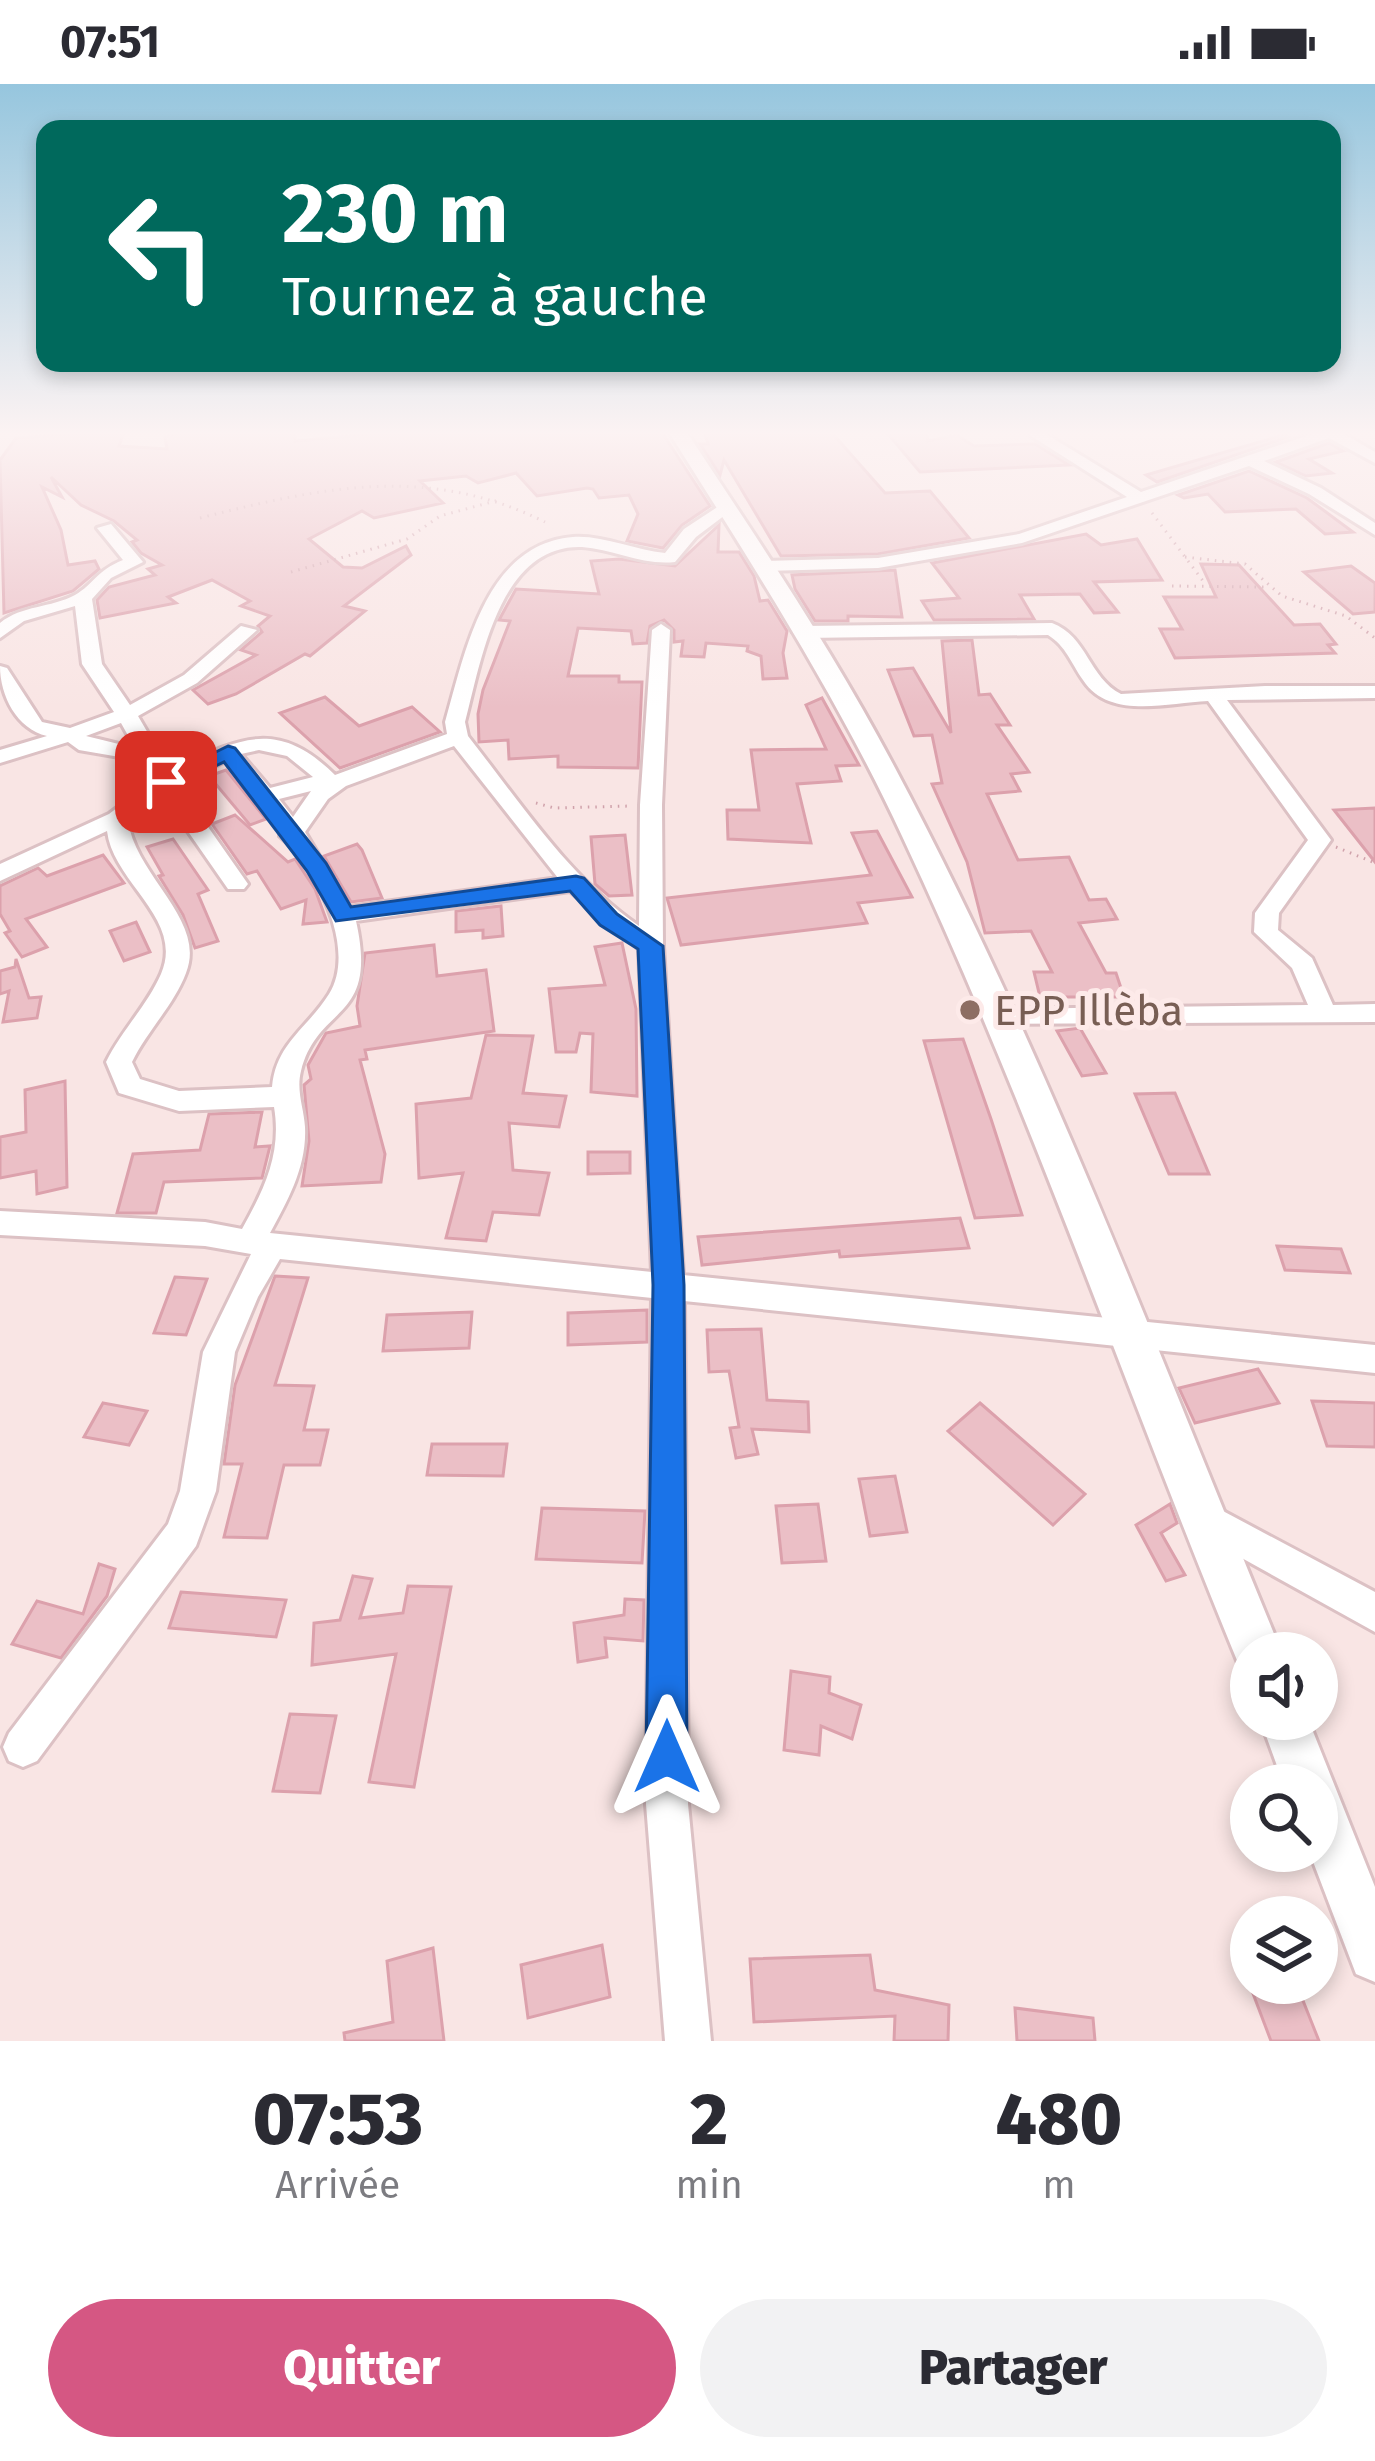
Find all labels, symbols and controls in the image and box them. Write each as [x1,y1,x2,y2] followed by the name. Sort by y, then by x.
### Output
[60,15,160,69] text: 07:51
[282,163,509,264] text: 230 m
[84,168,240,324] icon: left
[282,265,708,329] text: Tournez à gauche
[115,731,217,833] pin
[133,749,199,815] icon: arrive
[994,986,1183,1036] place label: EPP Illèba
[957,997,983,1023] marker: EPP Illèba
[1230,1632,1338,2004] map controls
[1230,1632,1338,1740] button: sound
[604,1694,730,1820] position arrow
[1230,1764,1338,1872] button: search
[1230,1896,1338,2004] button: layers
[253,2077,423,2163] text: 07:53
[690,2077,728,2163] text: 2
[996,2077,1122,2163] text: 480
[275,2162,400,2208] text: Arrivée
[676,2162,743,2208] text: min
[1042,2162,1076,2208] text: m
[48,2299,676,2437] button: Quitter
[700,2299,1327,2437] button: Partager

